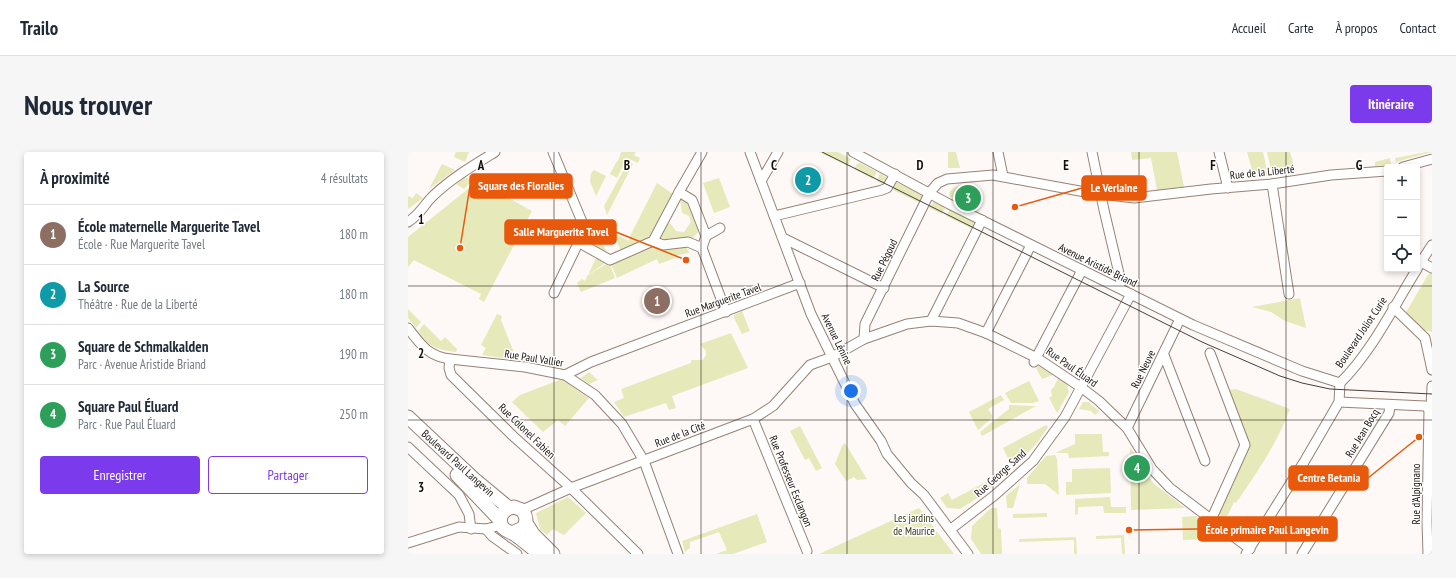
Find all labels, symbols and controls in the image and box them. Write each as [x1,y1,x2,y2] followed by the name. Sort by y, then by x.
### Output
[20,16,58,40] text: Trailo
[1232,19,1266,37] text: Accueil
[1288,19,1314,37] text: Carte
[1336,19,1378,37] text: À propos
[1400,19,1436,37] text: Contact
[1350,85,1432,123] button: Itinéraire
[24,86,152,123] text: Nous trouver
[477,157,485,174] text: A
[624,157,630,174] text: B
[771,157,777,174] text: C
[917,157,924,174] text: D
[1063,157,1069,174] text: E
[1210,157,1216,174] text: F
[1356,157,1363,174] text: G
[1229,162,1295,182] street label: Rue de la Liberté
[1384,164,1420,272] map controls
[1384,164,1420,200] button: +
[795,165,821,195] pin: 2
[40,167,110,189] text: À proximité
[321,170,368,187] text: 4 résultats
[470,174,572,198] callout: Square des Floralies
[1082,176,1146,200] callout: Le Verlaine
[478,178,564,193] text: Square des Floralies
[1090,180,1138,195] text: Le Verlaine
[955,183,981,213] pin: 3
[1384,200,1420,236] button: −
[418,211,424,228] text: 1
[78,217,260,236] text: École maternelle Marguerite Tavel
[505,220,616,244] callout: Salle Marguerite Tavel
[513,224,609,239] text: Salle Marguerite Tavel
[50,226,56,243] text: 1
[339,226,368,243] text: 180 m
[78,236,205,253] text: École · Rue Marguerite Tavel
[868,236,900,283] street label: Rue Pégoud
[1384,236,1420,272] button: locate
[1056,240,1140,290] street label: Avenue Aristide Briand
[78,277,129,296] text: La Source
[683,280,763,320] street label: Rue Marguerite Tavel
[50,286,56,303] text: 2
[339,286,368,303] text: 180 m
[644,286,670,316] pin: 1
[1332,294,1390,370] street label: Boulevard Joliot Curie
[78,296,198,313] text: Théâtre · Rue de la Liberté
[819,311,856,367] street label: Avenue Lénine
[78,337,208,356] text: Square de Schmalkalden
[1043,344,1101,390] street label: Rue Paul Éluard
[418,345,424,362] text: 2
[50,346,56,363] text: 3
[339,346,368,363] text: 190 m
[504,346,564,370] street label: Rue Paul Vallier
[1128,347,1158,390] street label: Rue Neuve
[78,356,206,373] text: Parc · Avenue Aristide Briand
[841,381,861,401] your location
[78,397,178,416] text: Square Paul Éluard
[496,400,558,462] street label: Rue Colonel Fabien
[50,406,56,423] text: 4
[339,406,368,423] text: 250 m
[1342,406,1382,460] street label: Rue Jean Bocq
[78,416,176,433] text: Parc · Rue Paul Éluard
[653,418,708,450] street label: Rue de la Cité
[419,427,498,500] street label: Boulevard Paul Langevin
[766,433,816,529] street label: Rue Professeur Esclangon
[971,446,1029,500] street label: Rue George Sand
[1124,453,1150,483] pin: 4
[40,456,200,494] button: Enregistrer
[208,456,368,494] button: Partager
[1409,463,1423,525] street label: Rue d'Alpignano
[1289,466,1368,490] callout: Centre Betania
[1298,470,1360,485] text: Centre Betania
[418,479,424,496] text: 3
[893,511,935,538] park label: Les jardins de Maurice
[1198,517,1337,541] callout: École primaire Paul Langevin
[1205,522,1329,537] text: École primaire Paul Langevin

